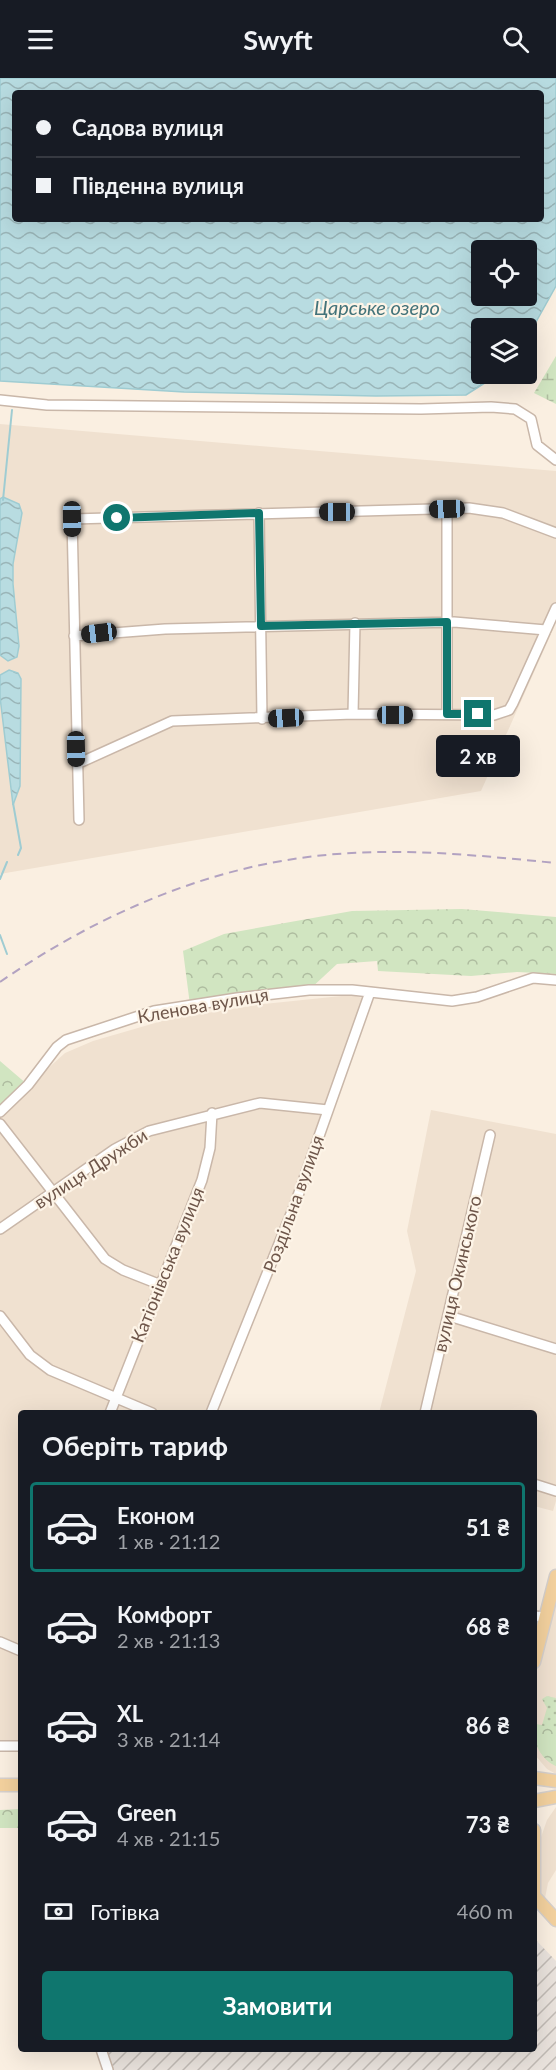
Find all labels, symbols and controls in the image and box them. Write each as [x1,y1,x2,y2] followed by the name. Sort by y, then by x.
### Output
[24,23,57,56] icon: menu
[243,23,313,56] text: Swyft
[499,23,532,56] icon: search
[72,114,224,141] text: Садова вулиця
[72,172,244,199] text: Південна вулиця
[471,240,537,384] map controls
[471,240,537,306] button: locate
[314,295,440,319] water label: Царське озеро
[471,318,537,384] button: layers
[429,499,465,519] car
[63,501,81,537] car
[319,503,355,521] car
[103,504,130,531] route start
[80,622,118,644] car
[464,700,491,727] route end
[377,706,413,724] car
[268,708,304,728] car
[67,731,85,767] car
[436,735,520,777] callout: 2 хв
[460,744,496,768] text: 2 хв
[136,983,270,1027] street label: Кленова вулиця
[30,1123,151,1213] street label: вулиця Дружби
[258,1132,328,1275] street label: Роздільна вулиця
[126,1184,208,1345] street label: Катіонівська вулиця
[428,1193,486,1354] street label: вулиця Окинського
[42,1429,228,1462] text: Оберіть тариф
[45,1500,99,1554] icon: car
[117,1502,195,1529] text: Економ
[466,1514,510,1541] text: 51 ₴
[117,1529,220,1553] text: 1 хв · 21:12
[45,1599,99,1653] icon: car
[117,1601,212,1628] text: Комфорт
[466,1613,510,1640] text: 68 ₴
[117,1628,220,1652] text: 2 хв · 21:13
[45,1698,99,1752] icon: car
[117,1700,143,1727] text: XL
[466,1712,510,1739] text: 86 ₴
[117,1727,220,1751] text: 3 хв · 21:14
[45,1797,99,1851] icon: car
[117,1799,177,1826] text: Green
[466,1811,510,1838] text: 73 ₴
[117,1826,220,1850] text: 4 хв · 21:15
[42,1895,75,1928] icon: cash
[90,1898,160,1925] text: Готівка
[457,1899,513,1923] text: 460 m
[42,1971,513,2040] button: Замовити

